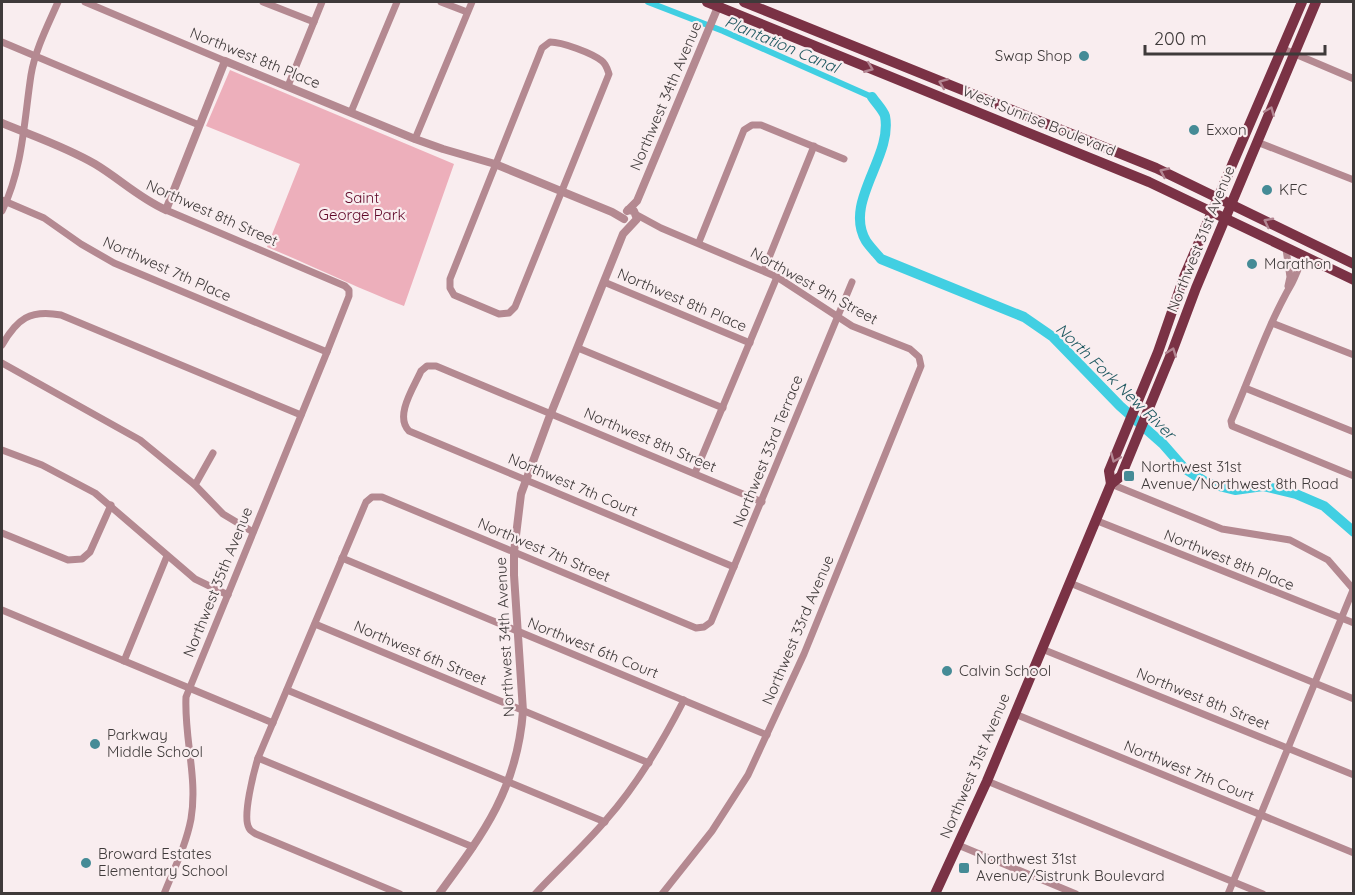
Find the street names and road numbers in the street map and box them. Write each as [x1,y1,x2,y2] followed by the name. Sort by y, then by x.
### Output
[626,18,706,173] street label: Northwest 34th Avenue
[187,23,323,92] street label: Northwest 8th Place
[960,81,1119,160] street label: West Sunrise Boulevard
[1162,163,1239,315] street label: Northwest 31st Avenue
[143,175,281,250] street label: Northwest 8th Street
[100,232,234,305] street label: Northwest 7th Place
[747,243,881,328] street label: Northwest 9th Street
[615,264,750,335] street label: Northwest 8th Place
[728,372,807,530] street label: Northwest 33rd Terrace
[581,403,719,476] street label: Northwest 8th Street
[506,449,641,520] street label: Northwest 7th Court
[179,504,256,660] street label: Northwest 35th Avenue
[475,513,613,586] street label: Northwest 7th Street
[1161,525,1297,594] street label: Northwest 8th Place
[757,552,838,708] street label: Northwest 33rd Avenue
[491,557,518,717] street label: Northwest 34th Avenue
[525,613,661,682] street label: Northwest 6th Court
[351,616,489,689] street label: Northwest 6th Street
[1134,663,1273,734] street label: Northwest 8th Street
[935,690,1014,841] street label: Northwest 31st Avenue
[1121,736,1257,805] street label: Northwest 7th Court

